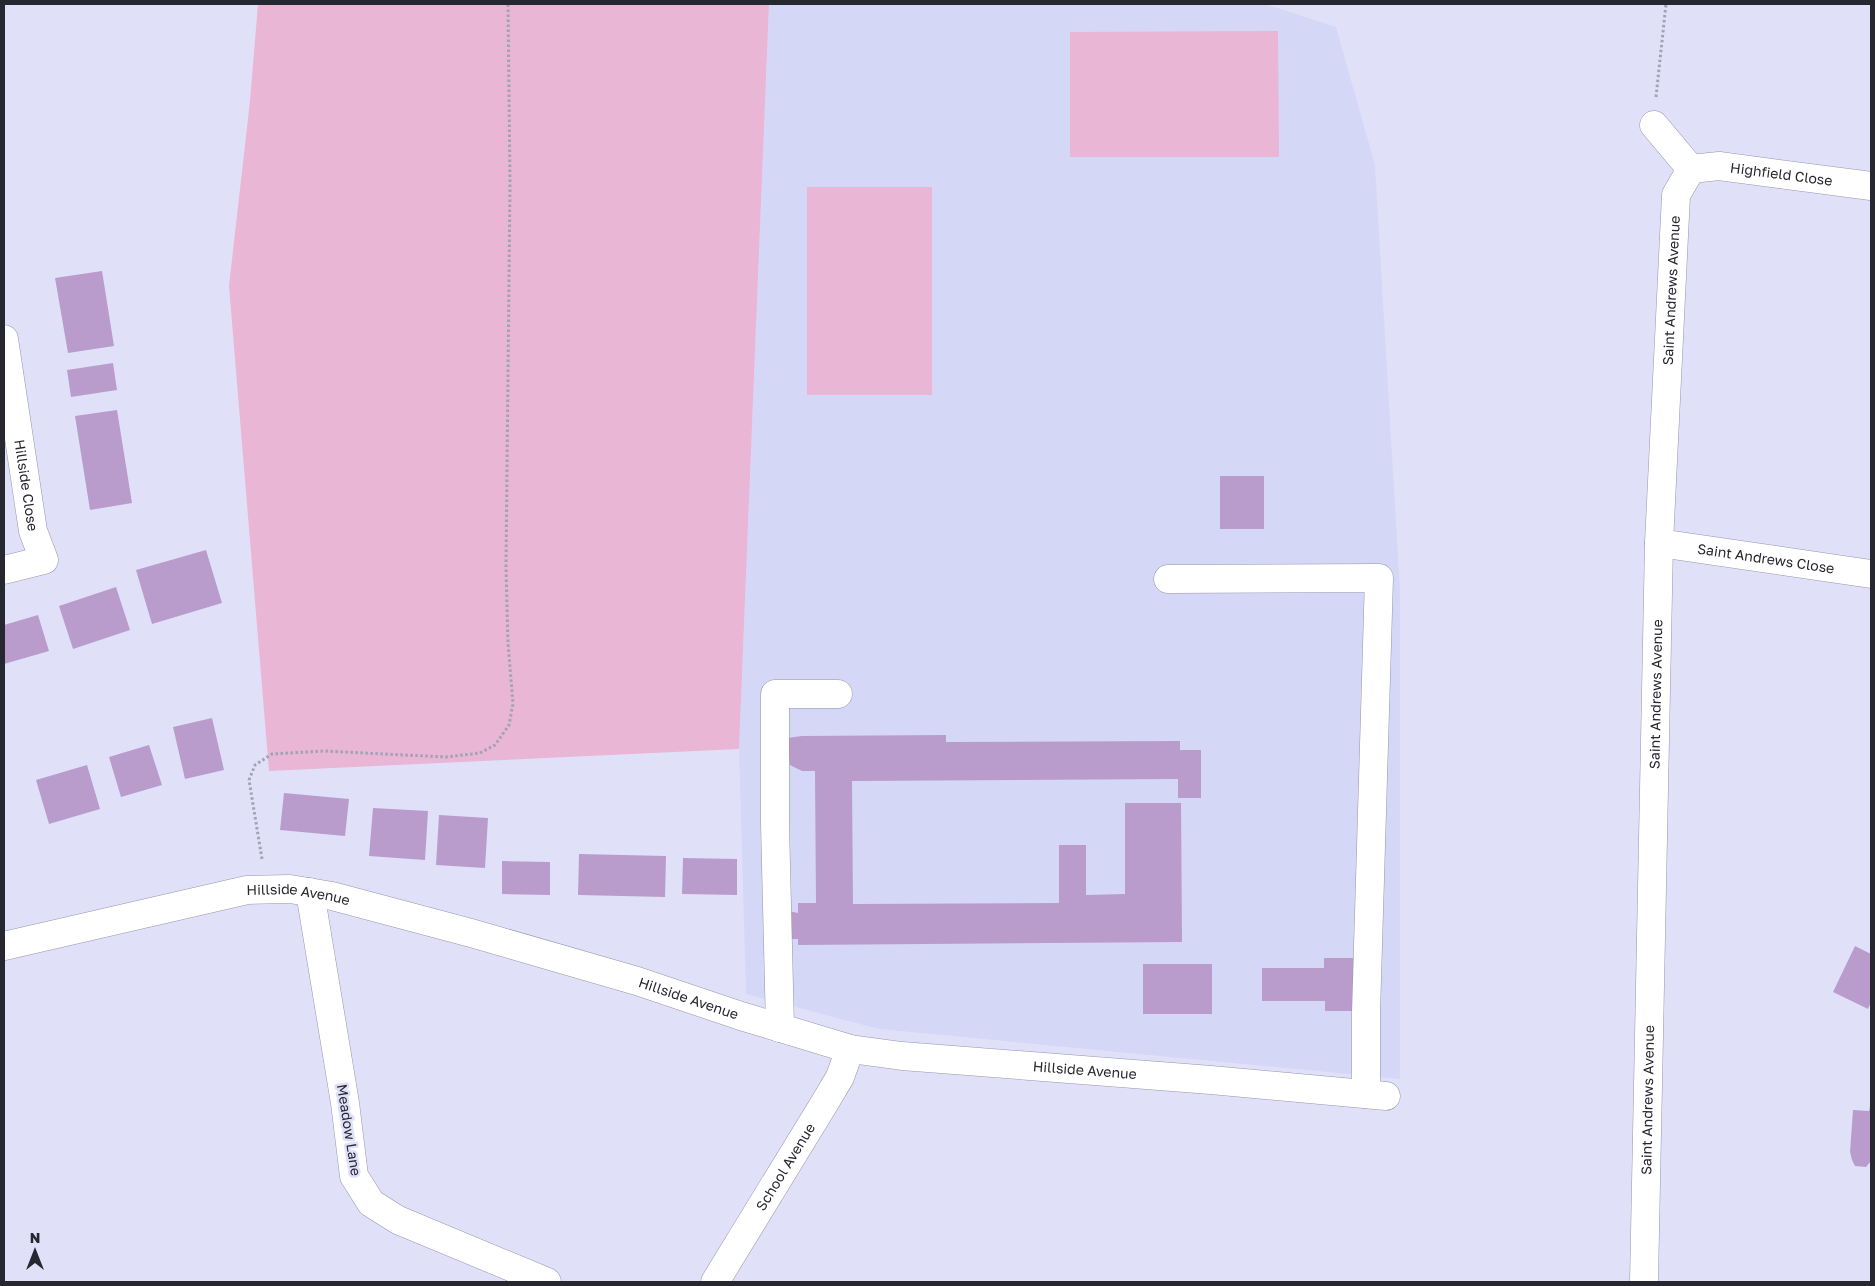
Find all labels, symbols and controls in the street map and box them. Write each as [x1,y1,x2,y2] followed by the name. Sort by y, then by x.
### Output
[1729,159,1834,189] street label: Highfield Close
[1659,215,1683,366] street label: Saint Andrews Avenue
[11,438,42,532] street label: Hillside Close
[1696,540,1836,577] street label: Saint Andrews Close
[1645,619,1665,769] street label: Saint Andrews Avenue
[246,880,352,908] street label: Hillside Avenue
[637,973,741,1023] street label: Hillside Avenue
[1637,1025,1657,1175] street label: Saint Andrews Avenue
[1032,1057,1137,1082] street label: Hillside Avenue
[334,1083,365,1177] street label: Meadow Lane
[752,1120,818,1213] street label: School Avenue
[10,1226,60,1276] north arrow
[30,1229,40,1246] text: N

